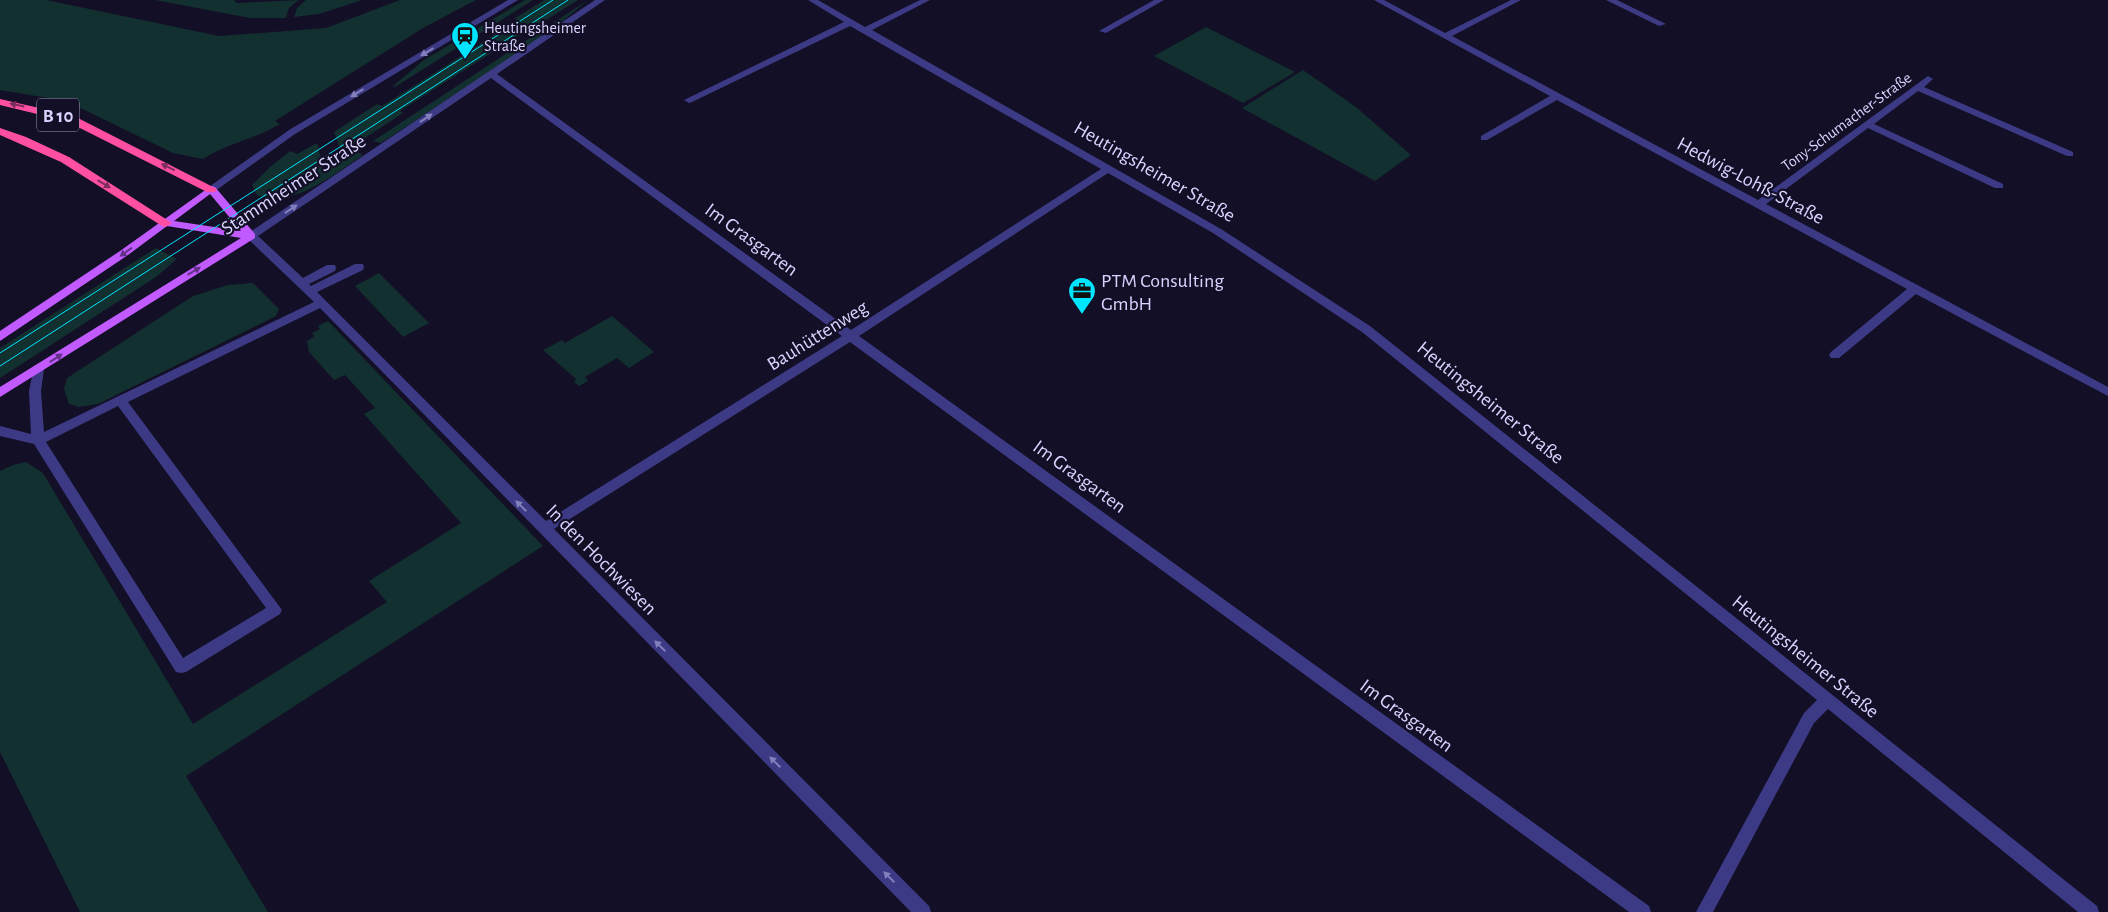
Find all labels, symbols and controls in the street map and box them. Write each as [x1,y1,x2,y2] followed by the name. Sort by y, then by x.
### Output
[484,20,587,54] place label: Heutingsheimer Straße
[450,21,480,60] station icon: Heutingsheimer Straße
[421,47,434,56] one-way arrow
[1779,69,1915,175] street label: Tony-Schumacher-Straße
[351,89,364,98] one-way arrow
[37,98,79,132] road number: B 10
[9,101,24,109] one-way arrow
[420,114,433,123] one-way arrow
[1070,118,1239,226] street label: Heutingsheimer Straße
[218,131,369,239] street label: Stammheimer Straße
[1674,134,1827,228] street label: Hedwig-Lohß-Straße
[161,163,175,171] one-way arrow
[98,179,111,188] one-way arrow
[701,200,802,280] street label: Im Grasgarten
[285,204,298,214] one-way arrow
[120,247,133,257] one-way arrow
[187,266,200,275] one-way arrow
[1101,271,1224,314] place label: PTM Consulting GmbH
[1067,276,1097,315] office icon: PTM Consulting GmbH
[764,297,872,375] street label: Bauhüttenweg
[1413,338,1568,468] street label: Heutingsheimer Straße
[50,353,63,362] one-way arrow
[1029,437,1130,517] street label: Im Grasgarten
[516,500,528,512] one-way arrow
[542,501,660,619] street label: In den Hochwiesen
[1728,592,1883,722] street label: Heutingsheimer Straße
[654,641,666,653] one-way arrow
[1356,676,1457,756] street label: Im Grasgarten
[769,756,781,768] one-way arrow
[883,872,895,884] one-way arrow

